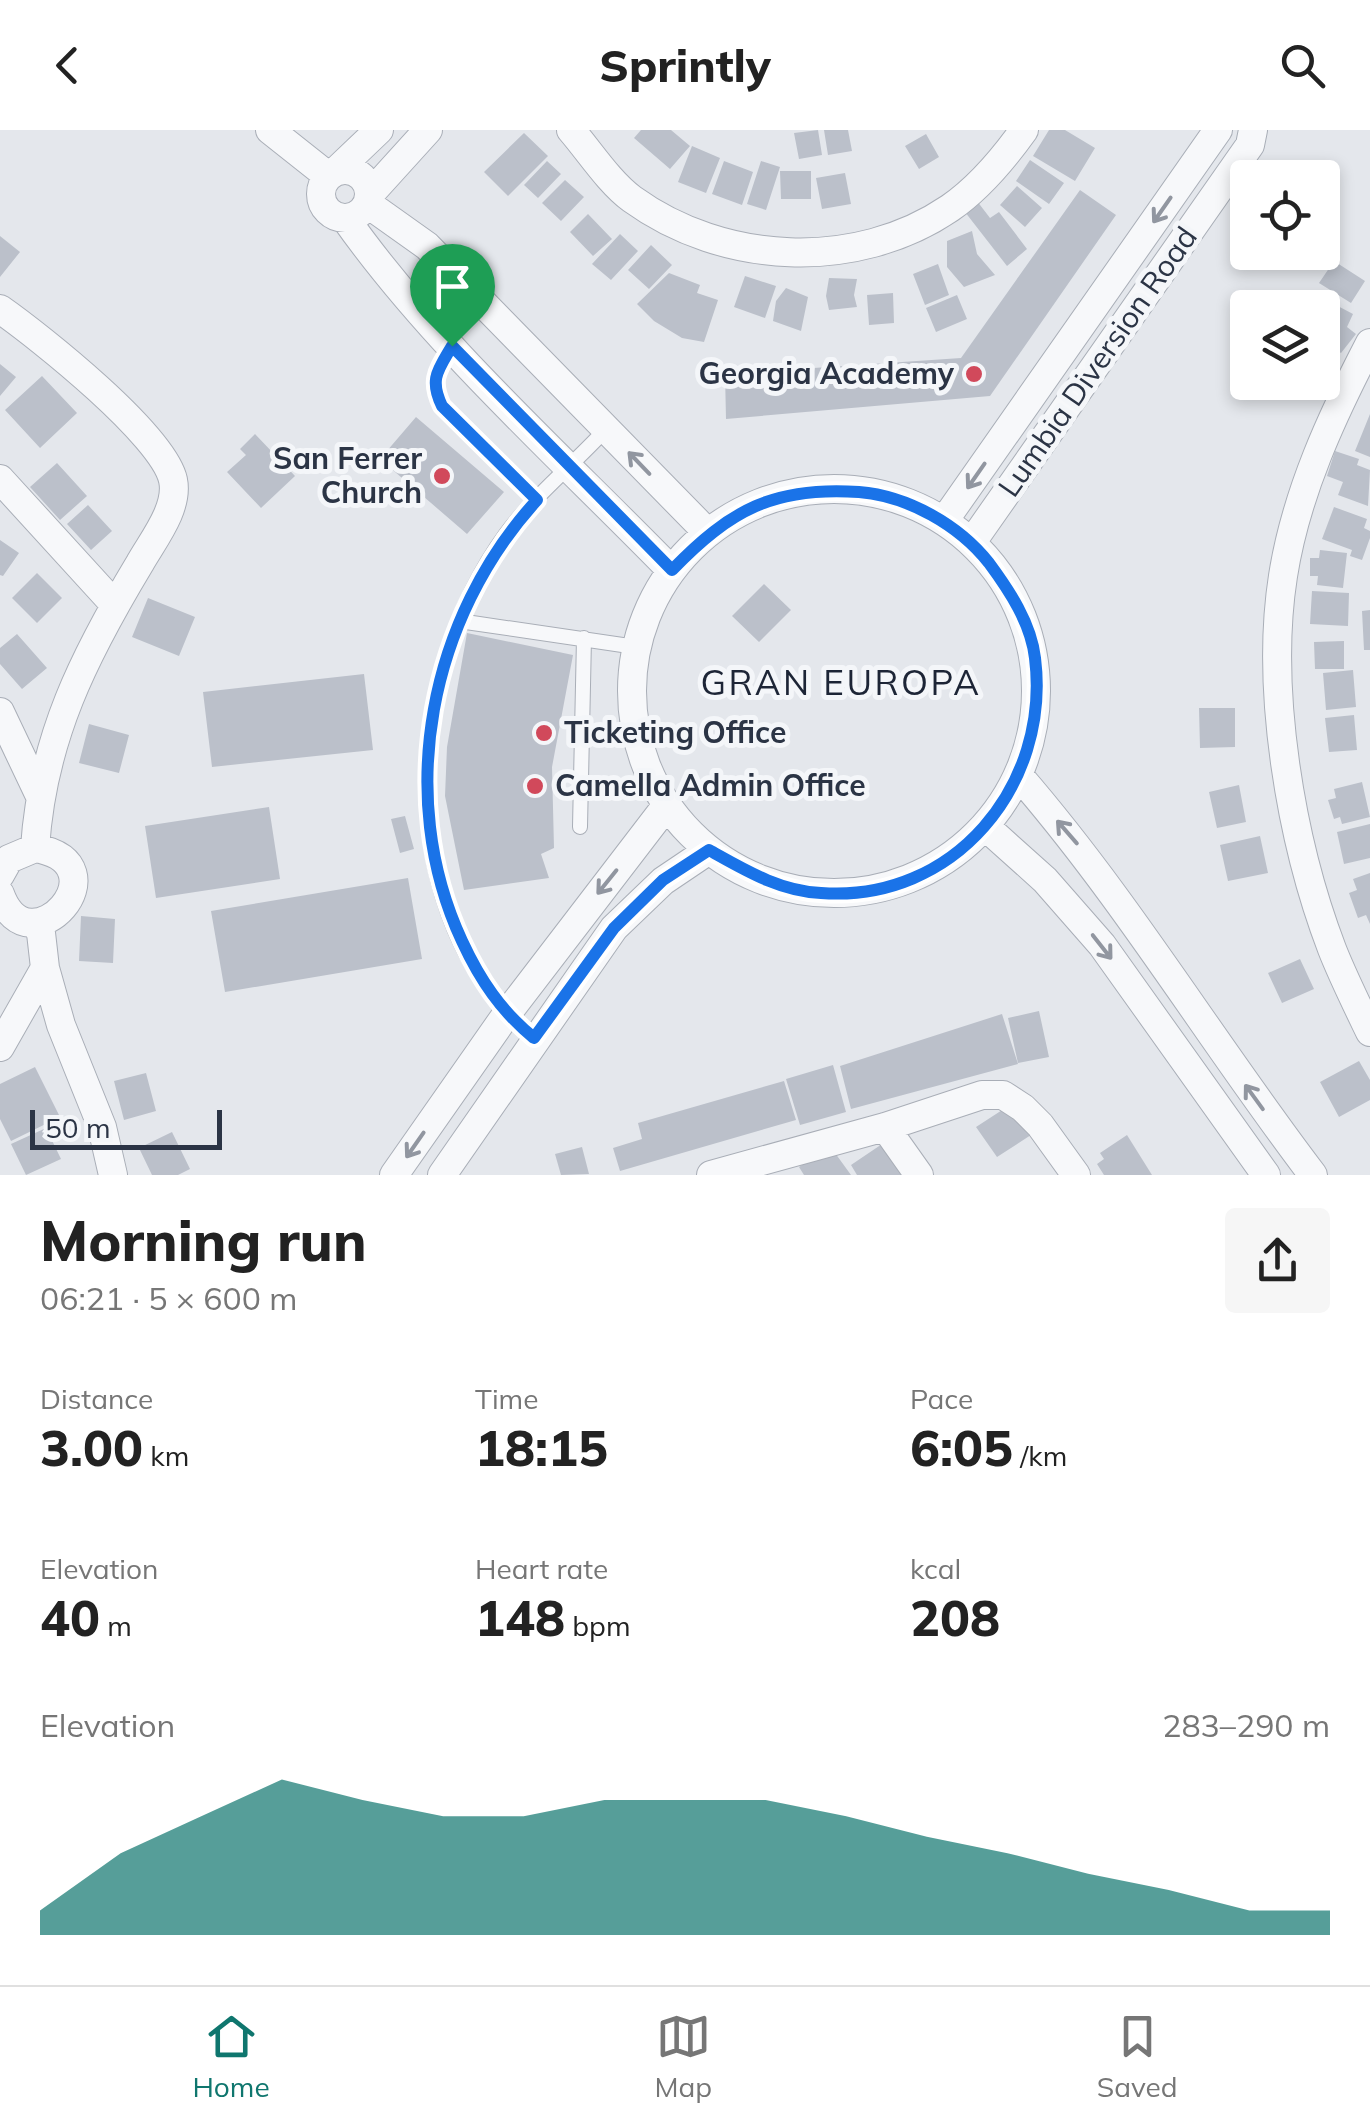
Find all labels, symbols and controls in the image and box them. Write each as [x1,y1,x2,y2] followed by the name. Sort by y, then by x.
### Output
[599,37,771,93] text: Sprintly
[40,38,95,93] icon: back
[1275,38,1330,93] icon: search
[1230,160,1340,400] map controls
[1230,160,1340,270] button: locate
[1152,196,1173,223] one-way arrow
[990,219,1205,504] street label: Lumbia Diversion Road
[410,244,495,347] pin
[425,259,480,314] icon: arrive
[1230,290,1340,400] button: layers
[699,354,955,392] place label: Georgia Academy
[963,363,985,385] marker: Georgia Academy
[273,439,422,511] place label: San Ferrer Church
[628,451,652,475] one-way arrow
[966,462,987,490] one-way arrow
[431,465,453,487] marker: San Ferrer Church
[700,660,982,704] district label: GRAN EUROPA
[564,713,786,751] place label: Ticketing Office
[533,722,555,744] marker: Ticketing Office
[555,766,866,804] place label: Camella Admin Office
[524,775,546,797] marker: Camella Admin Office
[1057,819,1079,845] one-way arrow
[596,869,618,895] one-way arrow
[1092,933,1113,960] one-way arrow
[1244,1084,1265,1111] one-way arrow
[30,1105,222,1150] scale bar
[45,1110,111,1145] text: 50 m
[405,1130,426,1158] one-way arrow
[40,1206,367,1275] text: Morning run
[1225,1208,1330,1313] button: share
[40,1278,297,1318] text: 06:21 · 5 × 600 m
[40,1381,153,1416] text: Distance
[475,1381,538,1416] text: Time
[910,1381,973,1416] text: Pace
[40,1416,143,1479] text: 3.00
[475,1416,608,1479] text: 18:15
[910,1416,1013,1479] text: 6:05
[143,1438,189,1473] text: km
[1013,1438,1067,1473] text: /km
[40,1551,158,1586] text: Elevation
[475,1551,608,1586] text: Heart rate
[910,1551,961,1586] text: kcal
[40,1586,100,1649] text: 40
[475,1586,565,1649] text: 148
[910,1586,1000,1649] text: 208
[100,1608,132,1643] text: m
[565,1608,631,1643] text: bpm
[40,1705,175,1745] text: Elevation
[1162,1705,1330,1745] text: 283–290 m
[192,2009,270,2104] tab: Home
[654,2009,712,2104] tab: Map
[1097,2009,1178,2104] tab: Saved

